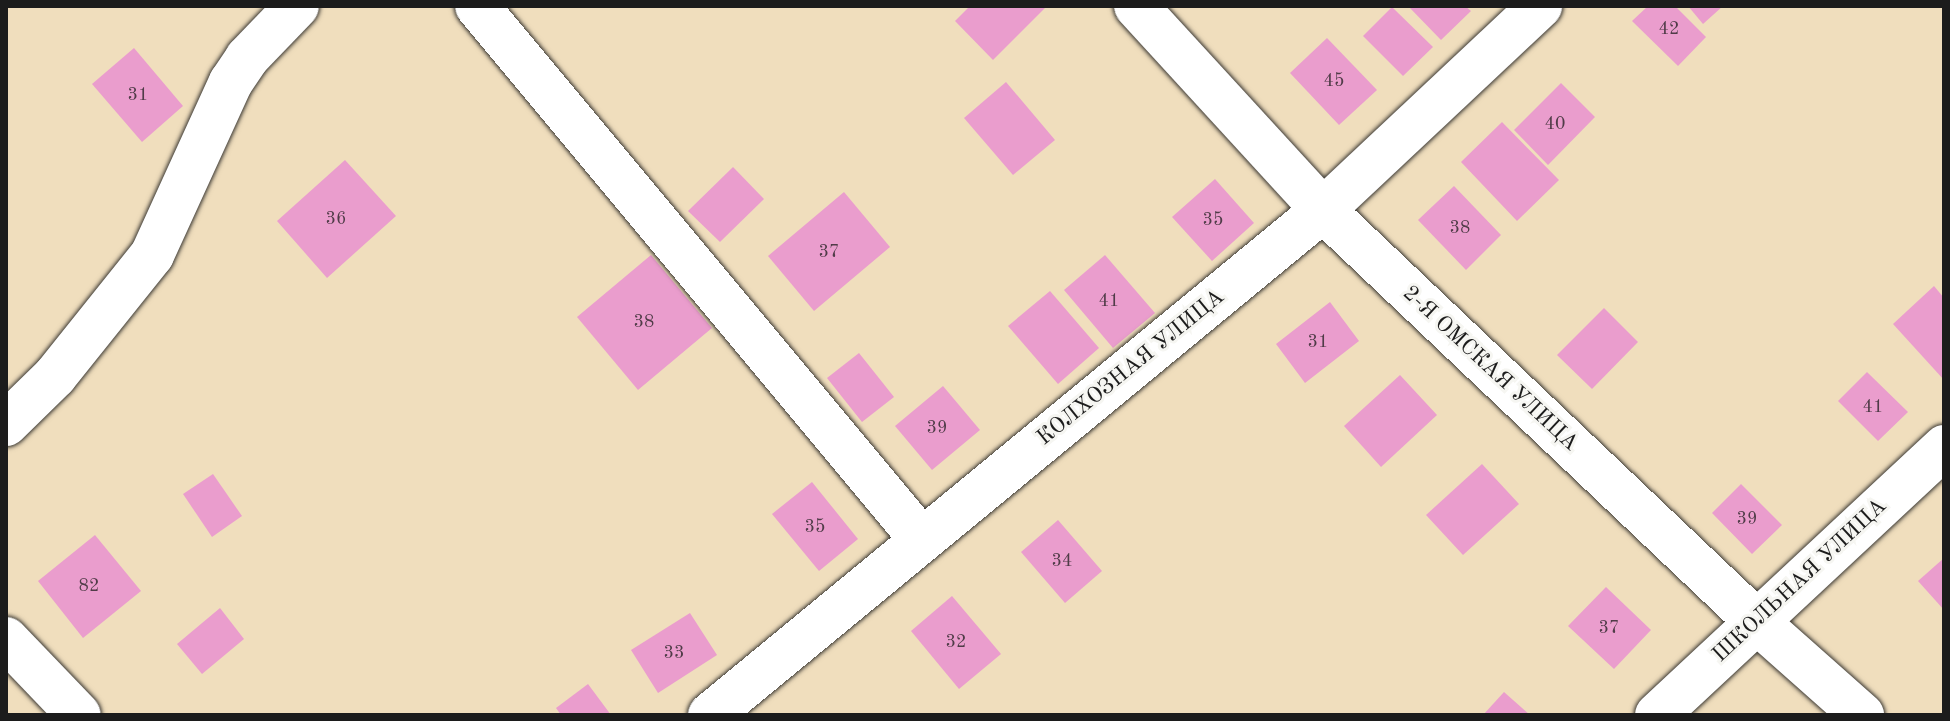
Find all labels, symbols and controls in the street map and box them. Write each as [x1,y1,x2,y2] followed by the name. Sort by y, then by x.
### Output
[1659,18,1679,40] house number: 42
[1324,70,1344,92] house number: 45
[128,84,148,106] house number: 31
[1545,113,1565,135] house number: 40
[326,208,346,230] house number: 36
[1203,209,1223,231] house number: 35
[1450,217,1470,239] house number: 38
[819,241,839,263] house number: 37
[1397,281,1583,457] street label: 2-Я ОМСКАЯ УЛИЦА
[1032,284,1230,452] street label: КОЛХОЗНАЯ УЛИЦА
[1099,290,1119,312] house number: 41
[634,311,654,333] house number: 38
[1308,331,1328,353] house number: 31
[1863,396,1883,418] house number: 41
[927,417,947,439] house number: 39
[1708,494,1892,668] street label: ШКОЛЬНАЯ УЛИЦА
[1737,508,1757,530] house number: 39
[805,516,825,538] house number: 35
[1052,550,1072,572] house number: 34
[79,575,99,597] house number: 82
[1599,617,1619,639] house number: 37
[946,631,966,653] house number: 32
[664,642,684,664] house number: 33

